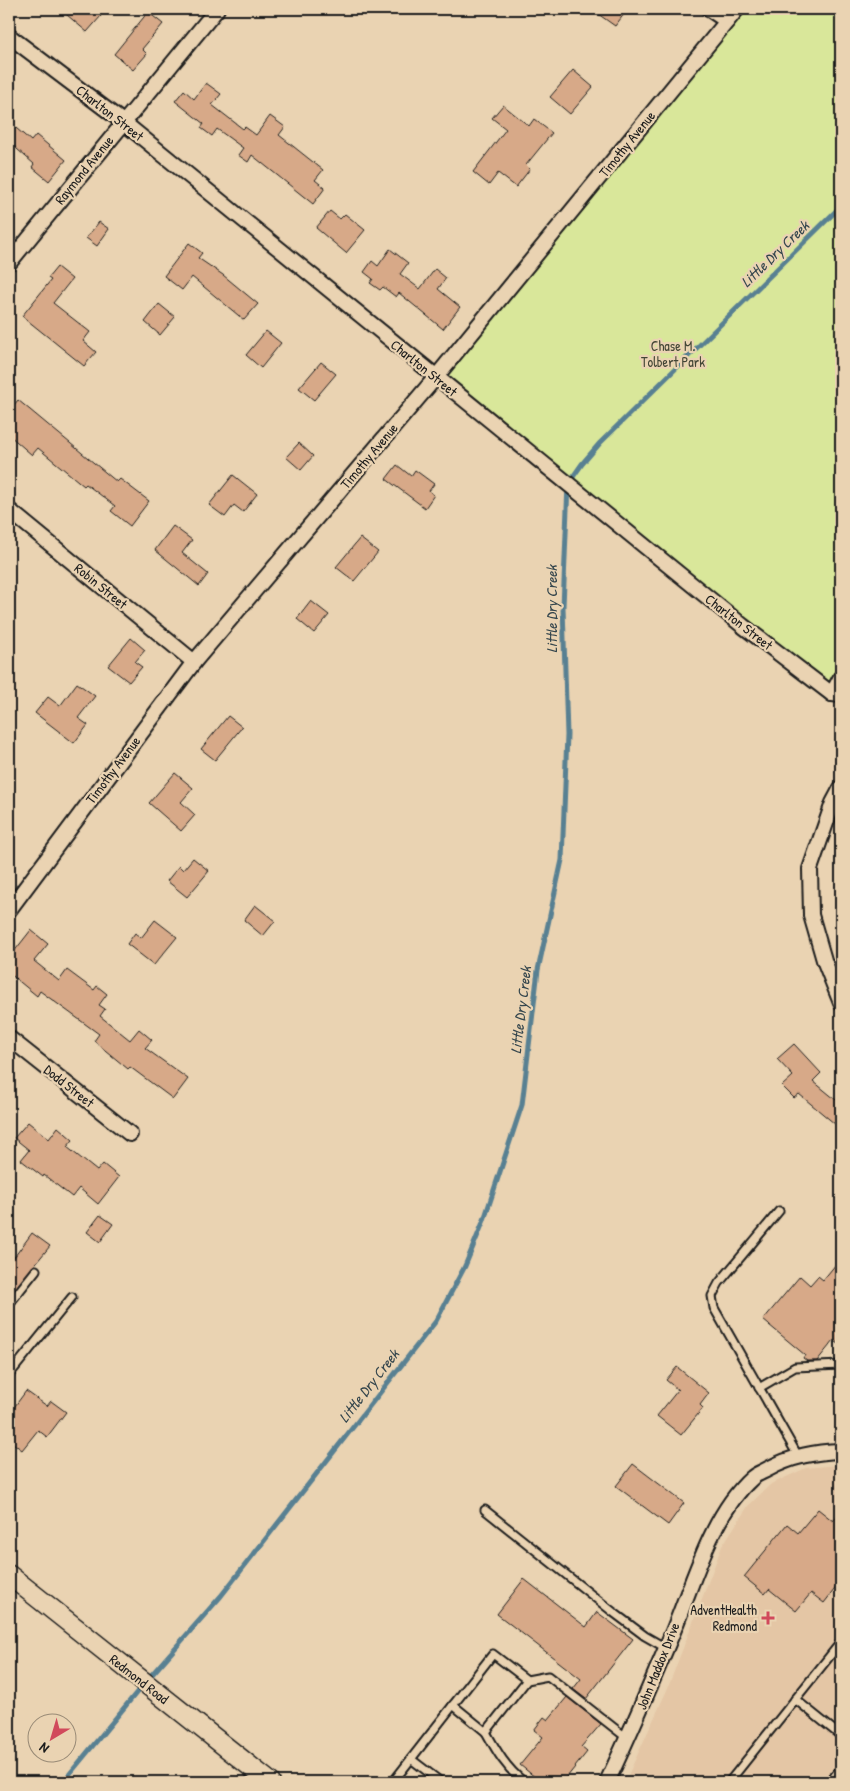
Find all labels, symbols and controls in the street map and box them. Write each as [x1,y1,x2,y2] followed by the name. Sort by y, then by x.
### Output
[73,80,148,145] street label: Charlton Street
[594,106,660,181] street label: Timothy Avenue
[50,131,118,209] street label: Raymond Avenue
[736,214,815,292] water label: Little Dry Creek
[387,335,462,401] street label: Charlton Street
[641,336,705,371] park label: Chase M. Tolbert Park
[336,419,403,493] street label: Timothy Avenue
[71,558,132,613] street label: Robin Street
[541,563,562,653] water label: Little Dry Creek
[702,589,777,654] street label: Charlton Street
[81,732,145,808] street label: Timothy Avenue
[505,963,536,1055] water label: Little Dry Creek
[40,1060,99,1111] street label: Dodd Street
[333,1343,405,1427] water label: Little Dry Creek
[690,1600,758,1635] place label: AdventHealth Redmond
[761,1611,775,1625] marker: AdventHealth Redmond
[631,1619,684,1712] street label: John Maddox Drive
[106,1649,173,1708] street label: Redmond Road
[28,1714,78,1764] north arrow
[34,1739,52,1758] text: N

